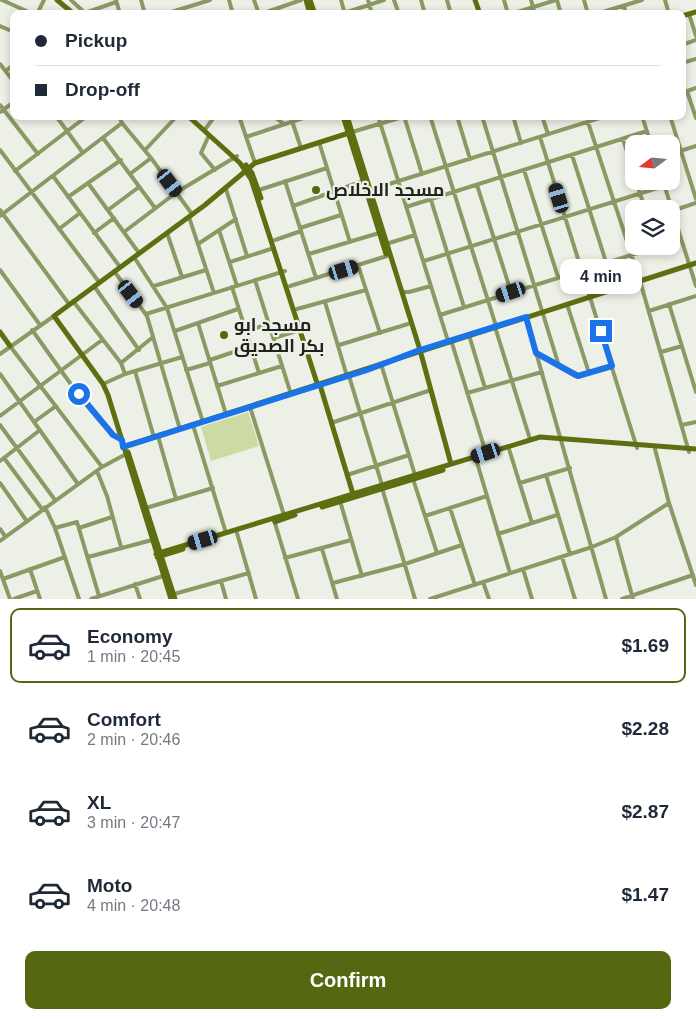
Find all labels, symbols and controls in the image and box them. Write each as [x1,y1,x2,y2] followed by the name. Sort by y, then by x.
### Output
[65,30,127,51] text: Pickup
[65,79,140,100] text: Drop-off
[625,135,680,190] north arrow
[625,135,680,255] map controls
[154,167,185,199] car
[326,180,444,201] place label: مسجد الاخلاص
[547,181,570,215] car
[310,184,322,196] marker: مسجد الاخلاص
[625,200,680,255] button: layers
[327,258,360,282] car
[560,258,642,294] callout: 4 min
[580,268,622,285] text: 4 min
[115,278,146,310] car
[494,280,527,304] car
[234,315,324,357] place label: مسجد ابو بكر الصديق
[590,320,612,342] route end
[218,329,230,341] marker: مسجد ابو بكر الصديق
[68,383,90,405] route start
[469,441,502,465] car
[186,529,219,551] car
[27,623,72,668] icon: car
[87,626,173,647] text: Economy
[621,635,669,656] text: $1.69
[87,648,180,665] text: 1 min · 20:45
[27,706,72,751] icon: car
[87,709,161,730] text: Comfort
[621,718,669,739] text: $2.28
[87,731,180,748] text: 2 min · 20:46
[27,789,72,834] icon: car
[87,792,111,813] text: XL
[621,801,669,822] text: $2.87
[87,814,180,831] text: 3 min · 20:47
[27,872,72,917] icon: car
[87,875,132,896] text: Moto
[621,884,669,905] text: $1.47
[87,897,180,914] text: 4 min · 20:48
[25,951,671,1009] button: Confirm

